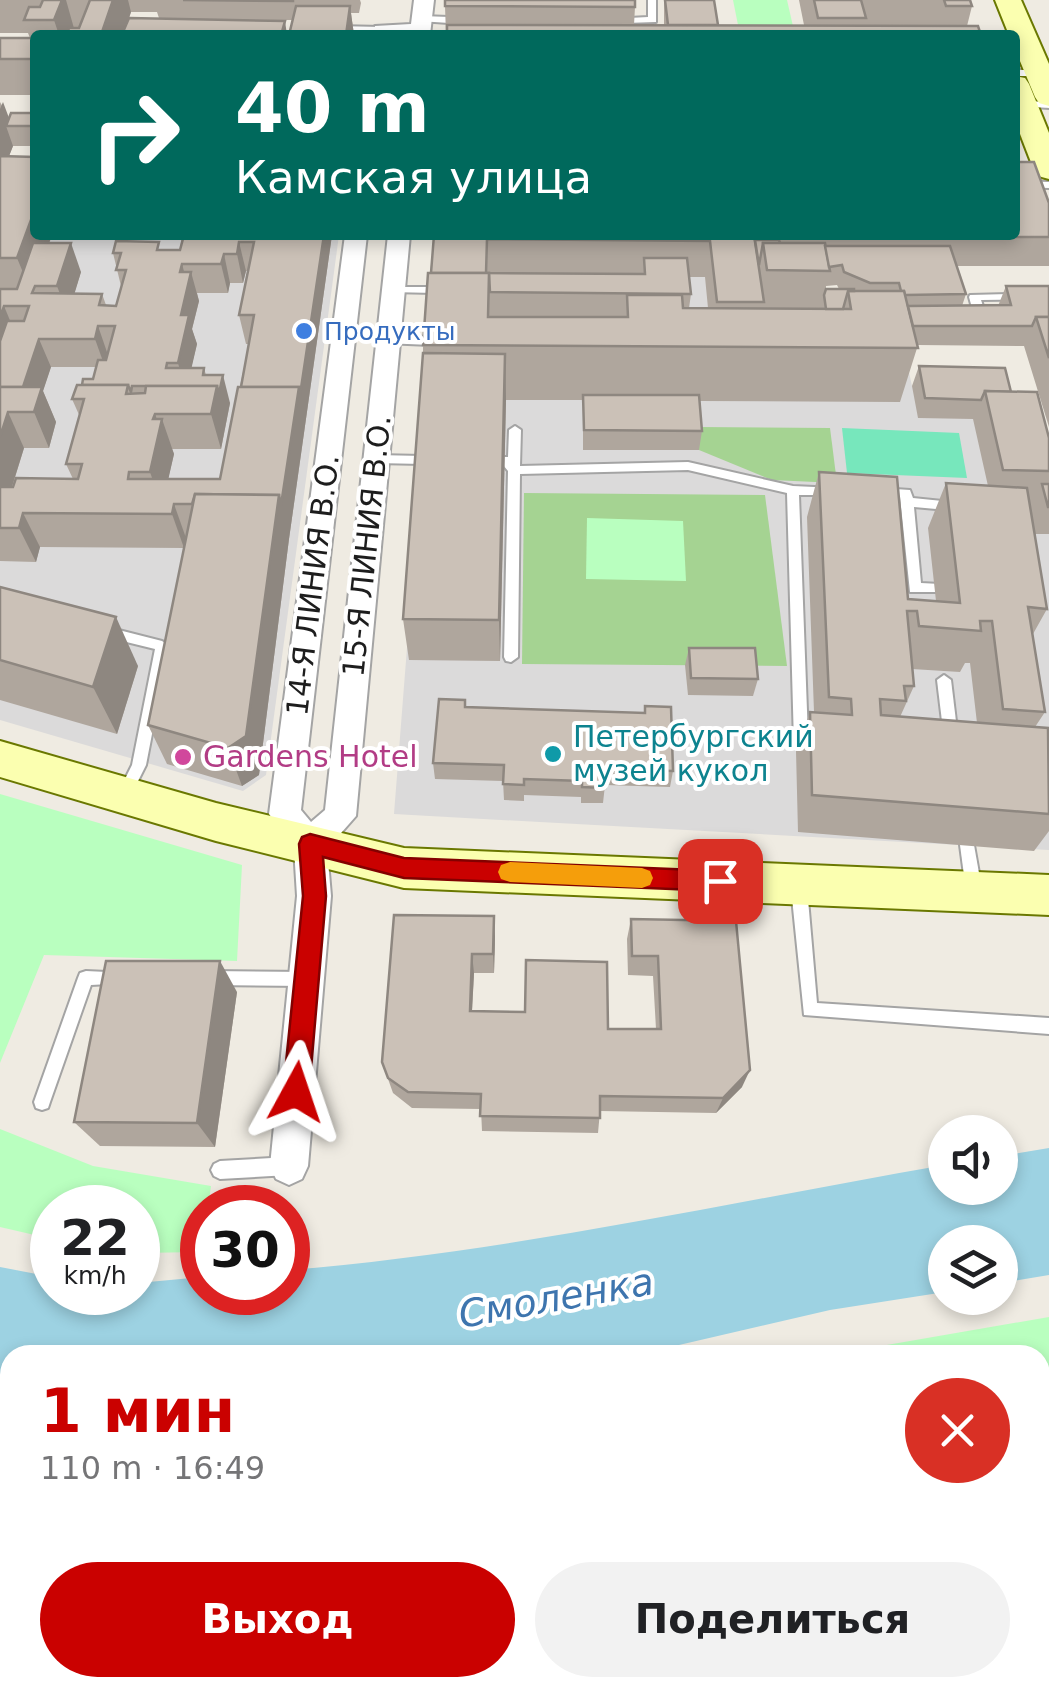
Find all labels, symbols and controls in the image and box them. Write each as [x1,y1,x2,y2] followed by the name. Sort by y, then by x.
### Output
[235,67,430,149] text: 40 m
[70,70,200,200] icon: right
[235,151,592,204] text: Камская улица
[324,317,455,346] place label: Продукты
[293,320,315,342] marker: Продукты
[335,413,398,679] street label: 15-Я ЛИНИЯ В.О.
[279,452,346,718] street label: 14-Я ЛИНИЯ В.О.
[573,719,814,788] place label: Петербургский музей кукол
[203,739,418,774] place label: Gardens Hotel
[542,743,564,765] marker: Петербургский музей кукол
[172,746,194,768] marker: Gardens Hotel
[678,839,763,924] pin
[693,854,748,909] icon: arrive
[244,1040,348,1144] position arrow
[928,1115,1018,1315] map controls
[928,1115,1018,1205] button: sound
[180,1185,310,1315] speed limit sign: 30
[60,1209,130,1267] text: 22
[928,1225,1018,1315] button: layers
[455,1259,657,1337] water label: Смоленка
[63,1261,127,1290] text: km/h
[40,1376,235,1446] text: 1 мин
[905,1378,1010,1483] button: close
[40,1449,265,1487] text: 110 m · 16:49
[40,1562,515,1677] button: Выход
[535,1562,1010,1677] button: Поделиться

